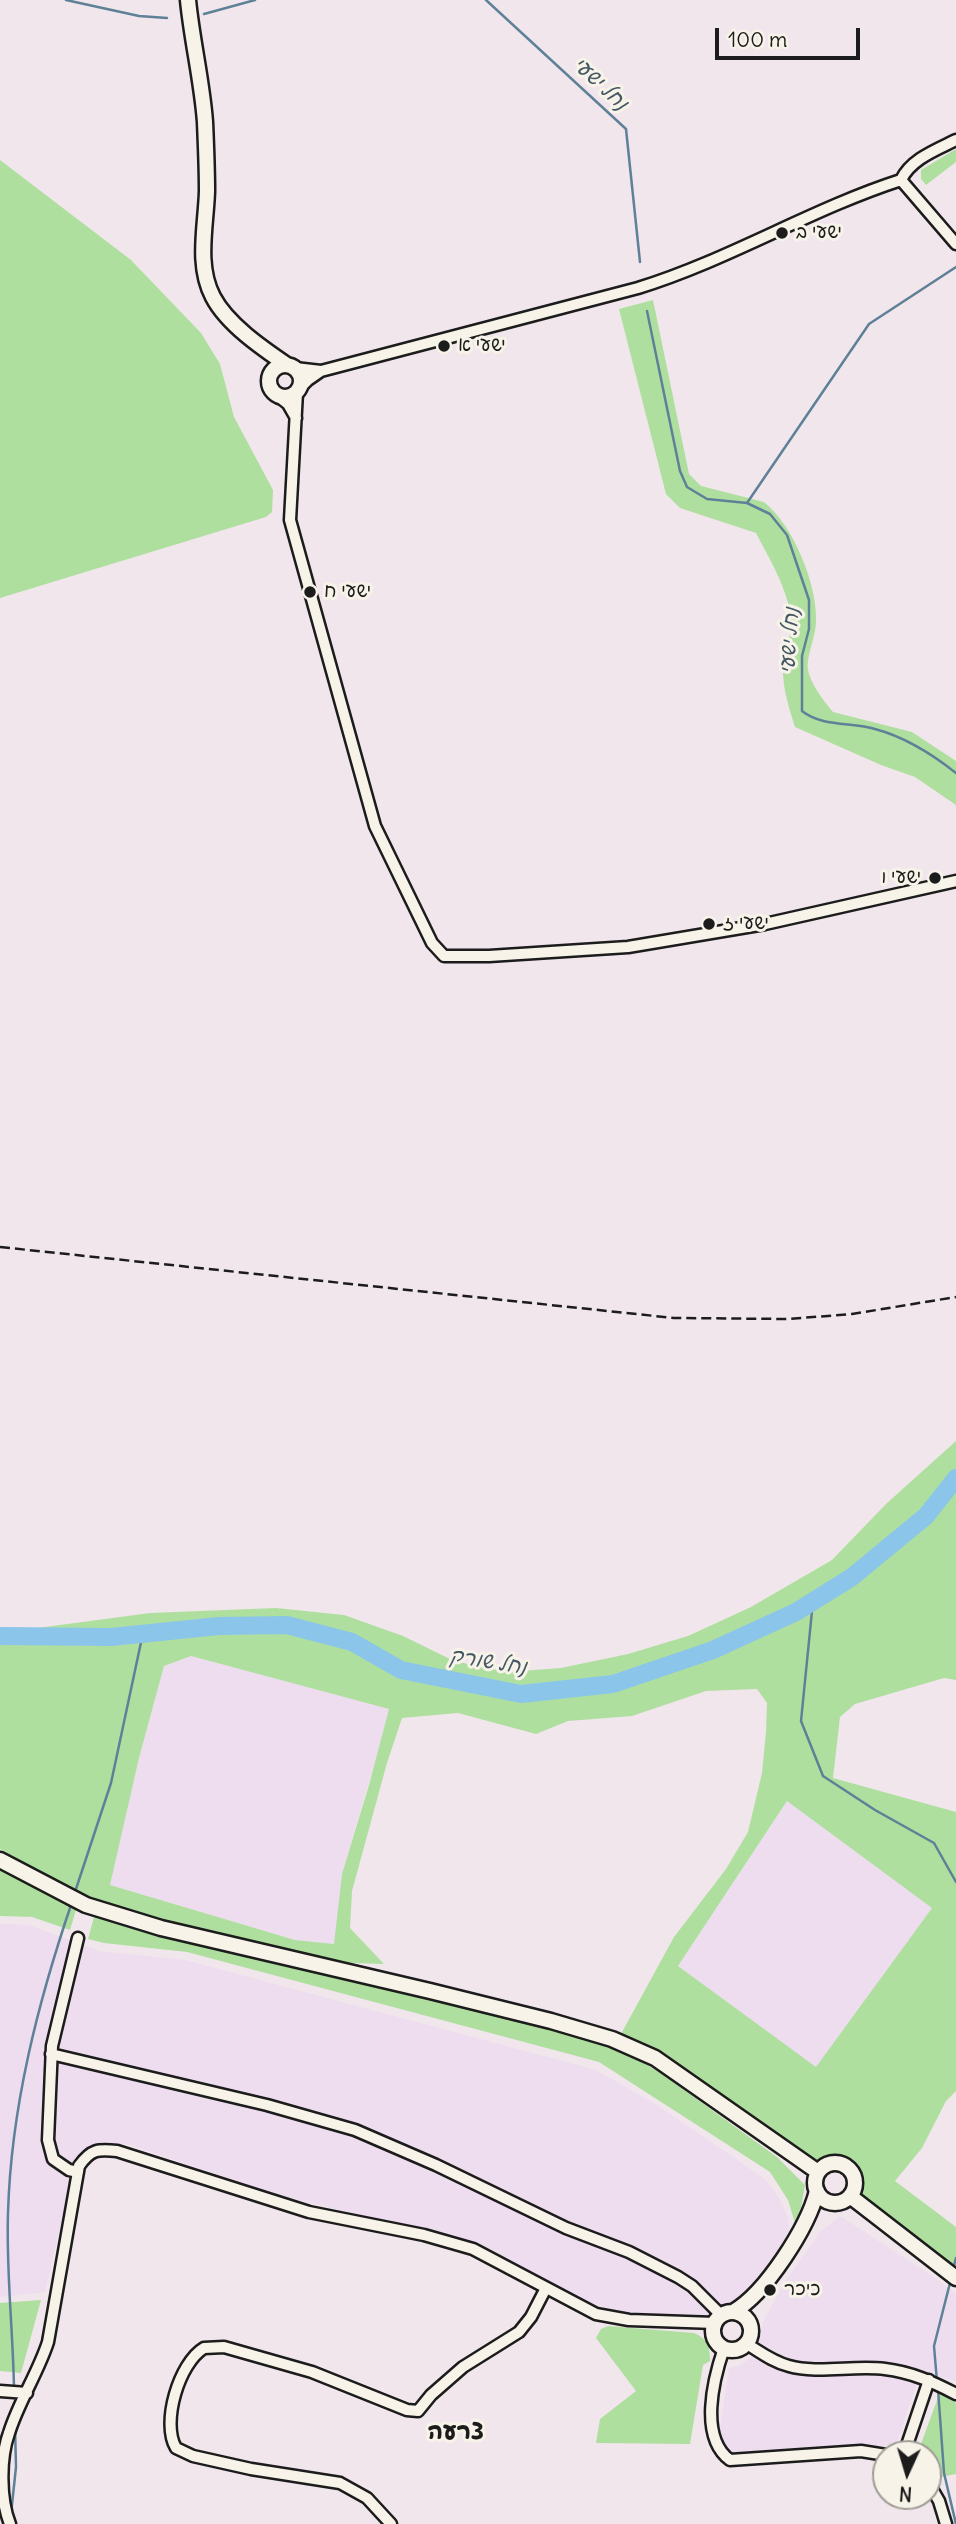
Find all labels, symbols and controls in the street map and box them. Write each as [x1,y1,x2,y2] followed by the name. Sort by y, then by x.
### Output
[718,14,863,58] scale bar
[728,26,787,53] text: 100 m
[567,52,633,116] water label: נחל ישעי
[796,222,842,244] place label: ישעי ב
[774,225,790,241] marker: ישעי ב
[458,335,506,357] place label: ישעי א
[436,338,452,354] marker: ישעי א
[324,581,371,603] place label: ישעי ח
[302,584,318,600] marker: ישעי ח
[775,607,805,675] water label: נחל ישעי
[881,867,921,889] place label: ישעי ו
[927,870,943,886] marker: ישעי ו
[723,913,769,935] place label: ישעי ז
[701,916,717,932] marker: ישעי ז
[448,1643,528,1681] water label: נחל שורק
[784,2279,820,2301] place label: כיכר
[762,2282,778,2298] marker: כיכר
[428,2418,484,2446] district label: צרעה
[872,2440,942,2510] north arrow
[898,2482,913,2506] text: N

